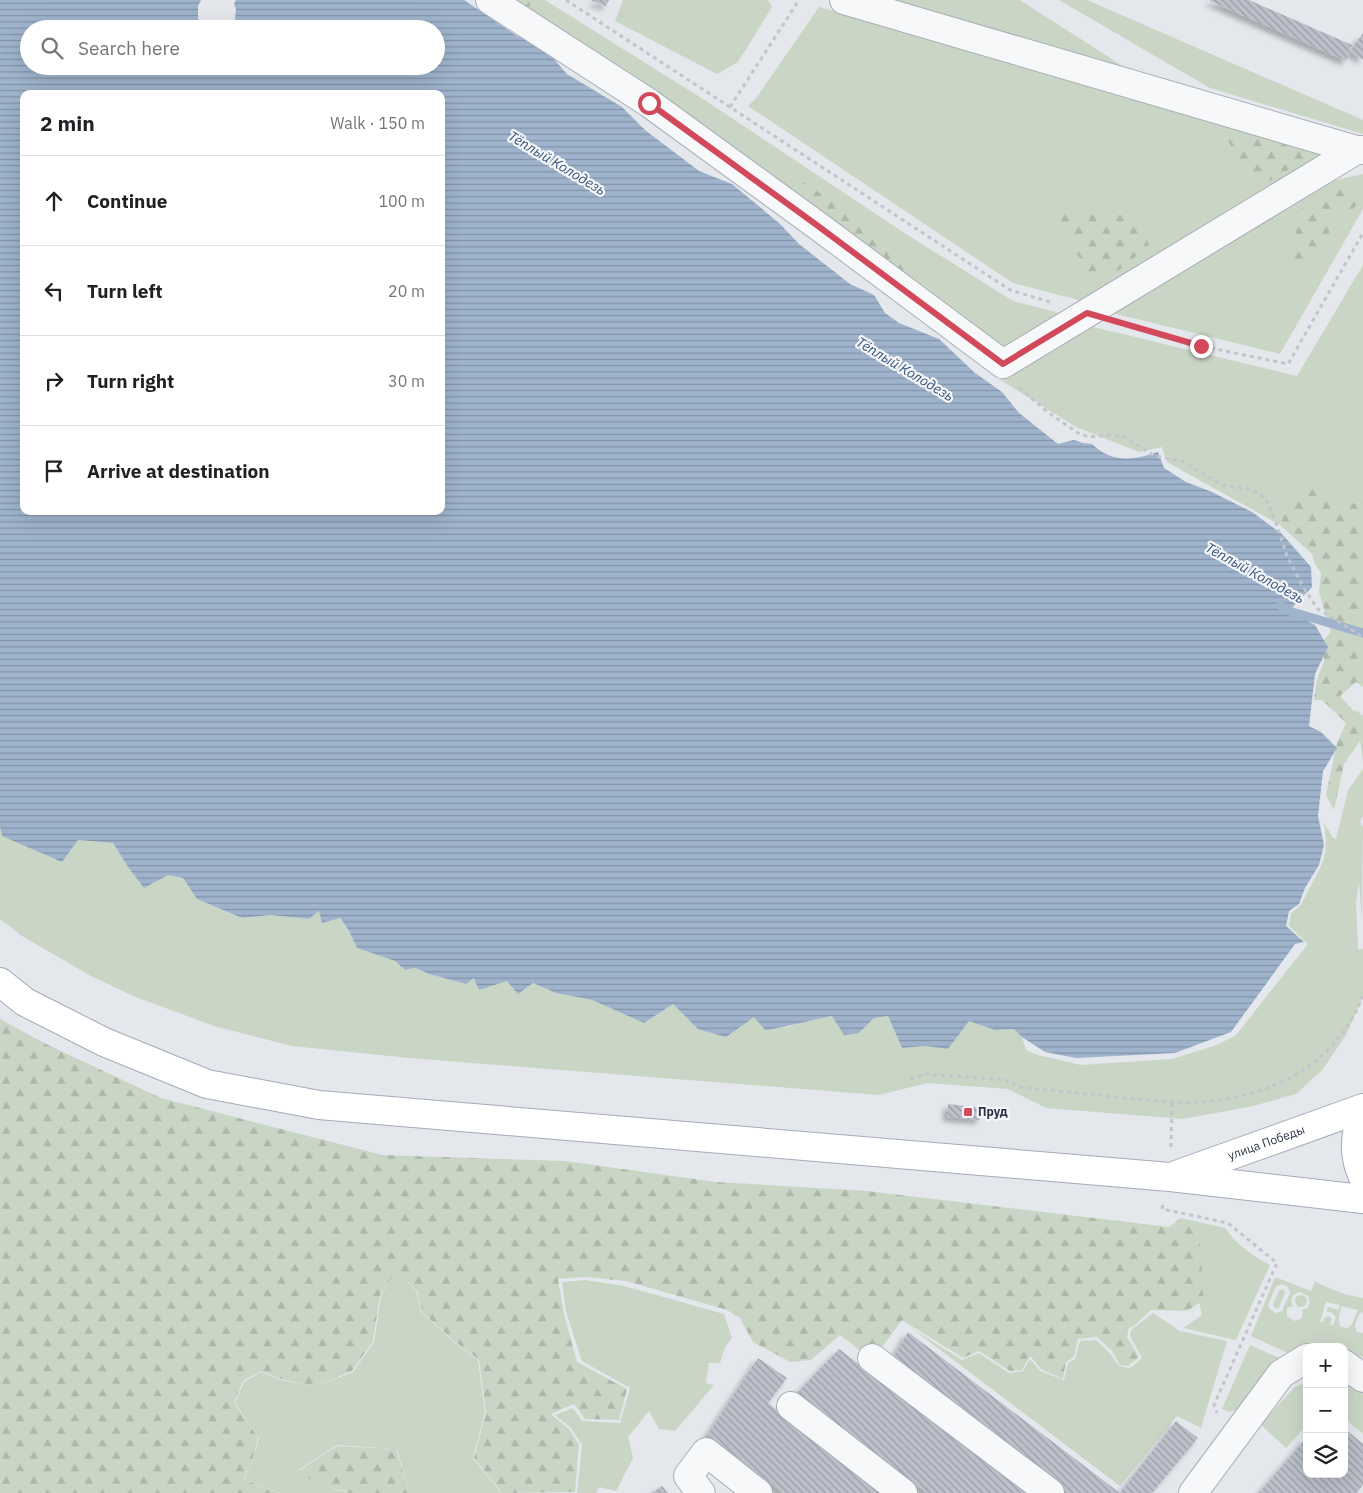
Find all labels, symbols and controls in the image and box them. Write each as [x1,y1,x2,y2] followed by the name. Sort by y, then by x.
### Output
[20,20,445,75] search box
[38,34,66,62] icon: search
[78,36,180,60] text: Search here
[638,92,661,115] route start
[40,109,95,137] text: 2 min
[330,113,425,133] text: Walk · 150 m
[505,127,609,199] water label: Тёплый Колодезь
[40,187,68,215] icon: ahead
[87,189,167,213] text: Continue
[378,191,425,211] text: 100 m
[40,277,68,305] icon: left
[87,279,163,303] text: Turn left
[388,281,425,301] text: 20 m
[853,333,957,405] water label: Тёплый Колодезь
[1190,335,1213,358] route end
[40,367,68,395] icon: right
[87,369,174,393] text: Turn right
[388,371,425,391] text: 30 m
[40,457,68,485] icon: arrive
[87,459,270,483] text: Arrive at destination
[1202,538,1308,608] water label: Тёплый Колодезь
[978,1104,1008,1119] place label: Пруд
[962,1106,974,1118] marker: Пруд
[1226,1122,1307,1163] street label: улица Победы
[1303,1343,1348,1478] map controls
[1303,1343,1348,1388] button: +
[1303,1388,1348,1433] button: −
[1303,1433,1348,1478] button: layers

